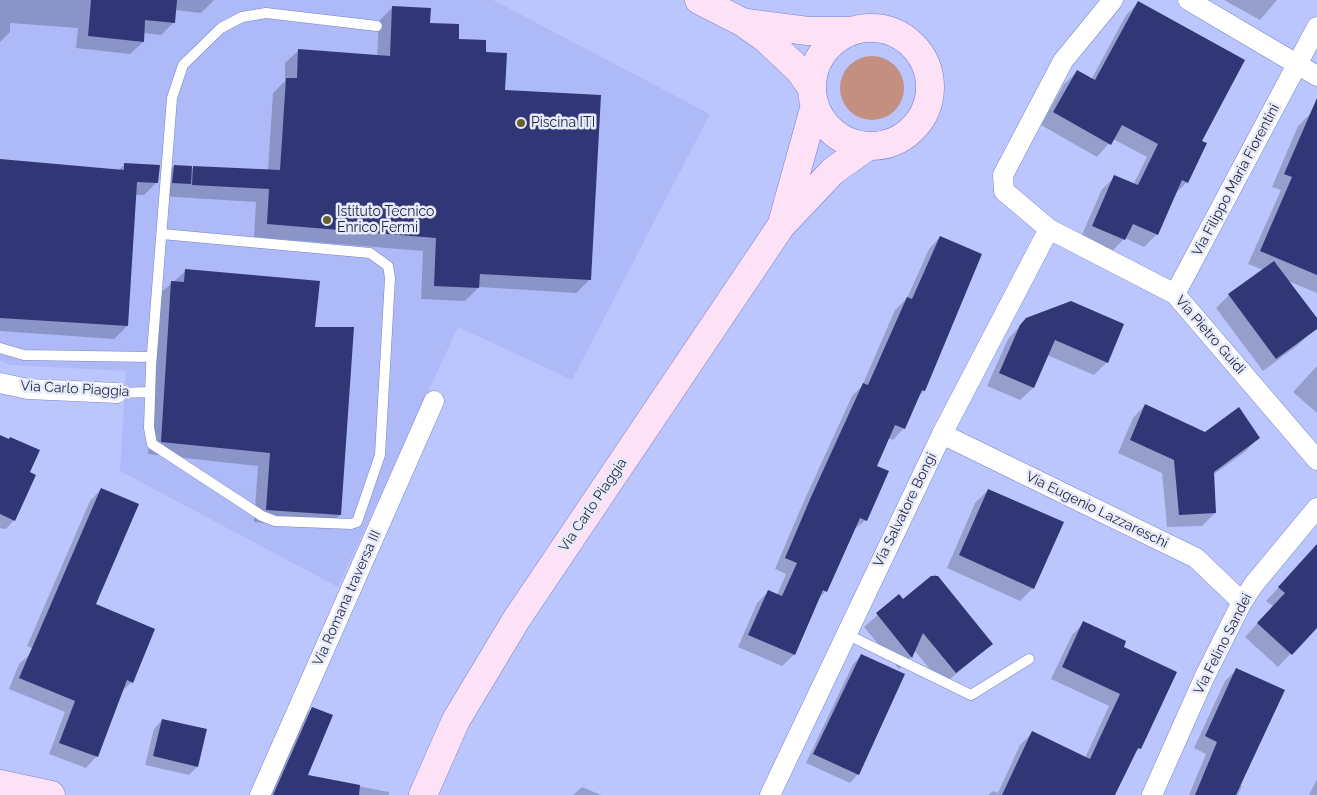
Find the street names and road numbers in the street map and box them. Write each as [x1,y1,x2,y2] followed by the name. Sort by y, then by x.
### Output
[1189,101,1283,259] street label: Via Filippo Maria Fiorentini
[1171,292,1249,378] street label: Via Pietro Guidi
[20,378,130,400] street label: Via Carlo Piaggia
[870,450,940,570] street label: Via Salvatore Bongi
[556,455,630,555] street label: Via Carlo Piaggia
[1023,468,1171,552] street label: Via Eugenio Lazzareschi
[310,528,384,668] street label: Via Romana traversa III
[1190,591,1256,697] street label: Via Felino Sandei

